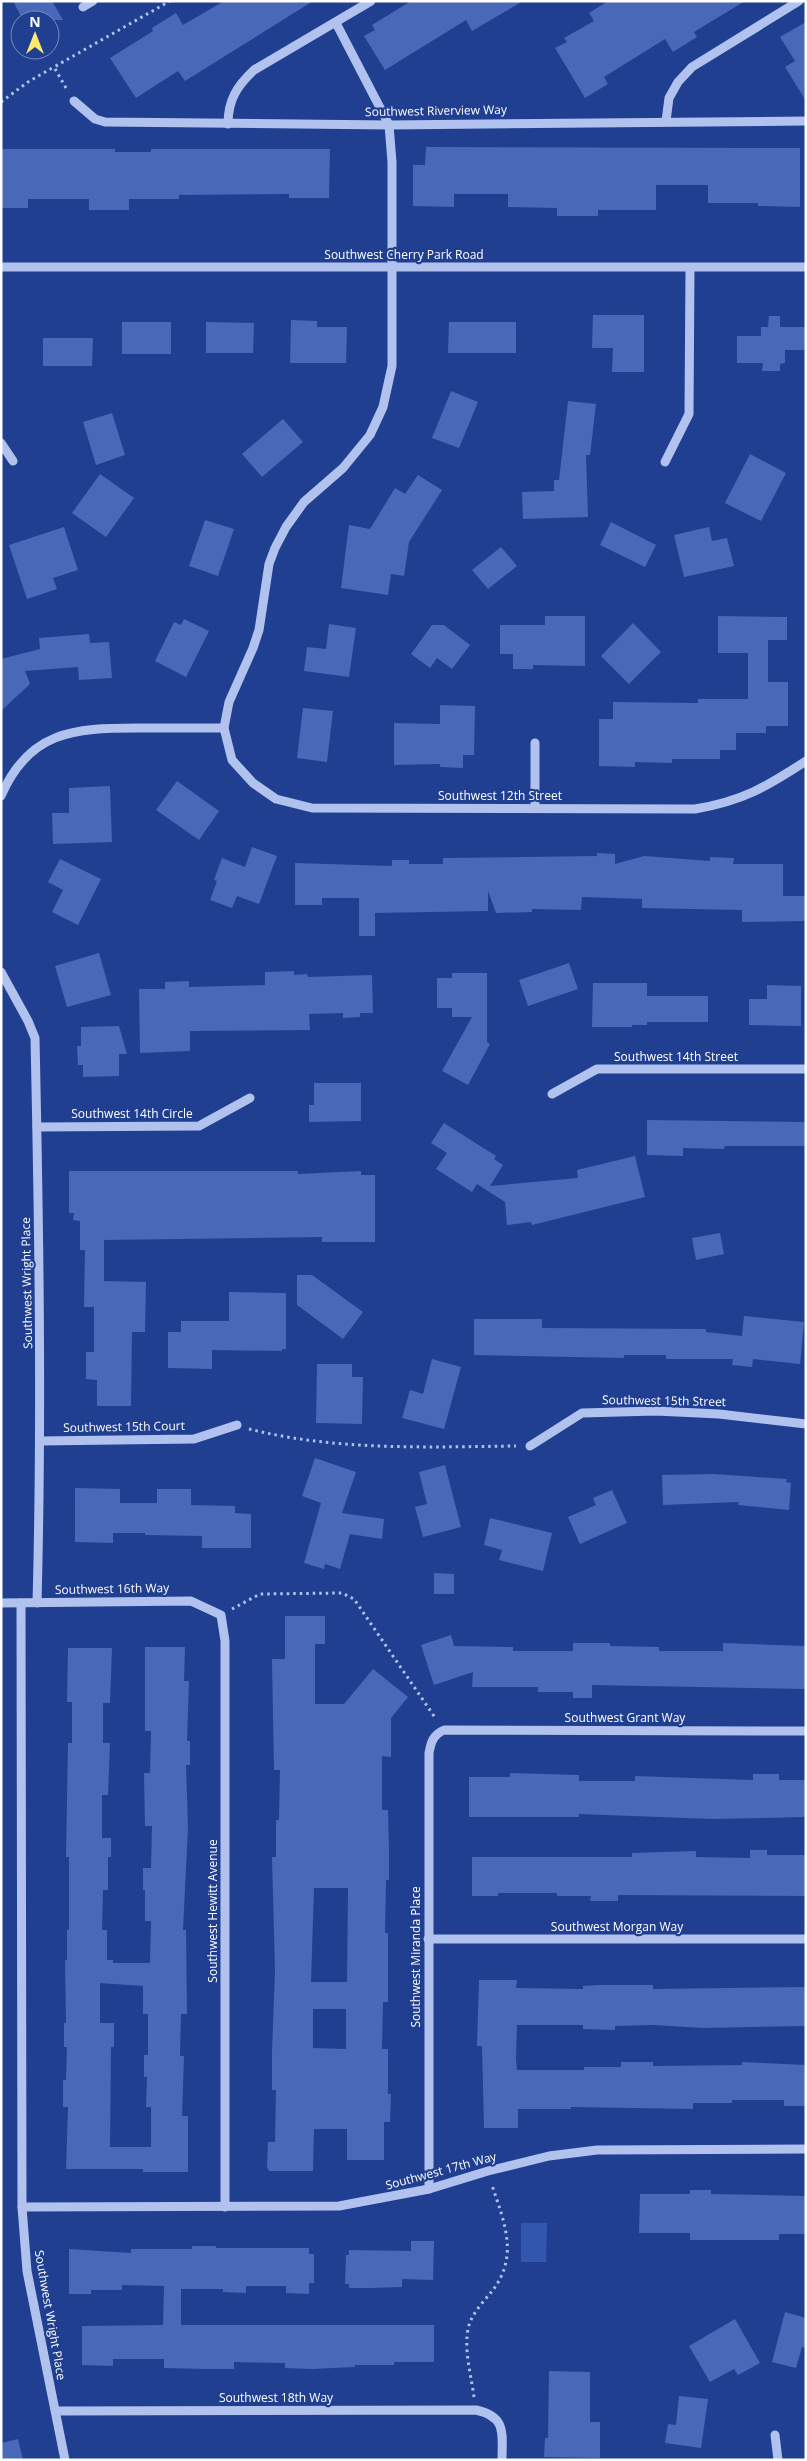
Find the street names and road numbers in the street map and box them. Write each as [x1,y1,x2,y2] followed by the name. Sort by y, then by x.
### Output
[365,101,508,120] street label: Southwest Riverview Way
[324,246,484,263] street label: Southwest Cherry Park Road
[438,787,562,804] street label: Southwest 12th Street
[614,1048,738,1065] street label: Southwest 14th Street
[71,1105,193,1122] street label: Southwest 14th Circle
[17,1217,36,1349] street label: Southwest Wright Place
[602,1391,726,1410] street label: Southwest 15th Street
[63,1417,185,1436] street label: Southwest 15th Court
[55,1579,170,1598] street label: Southwest 16th Way
[565,1709,686,1726] street label: Southwest Grant Way
[204,1839,221,1983] street label: Southwest Hewitt Avenue
[407,1886,424,2028] street label: Southwest Miranda Place
[551,1918,684,1935] street label: Southwest Morgan Way
[384,2147,499,2194] street label: Southwest 17th Way
[31,2249,70,2381] street label: Southwest Wright Place
[219,2389,334,2406] street label: Southwest 18th Way

